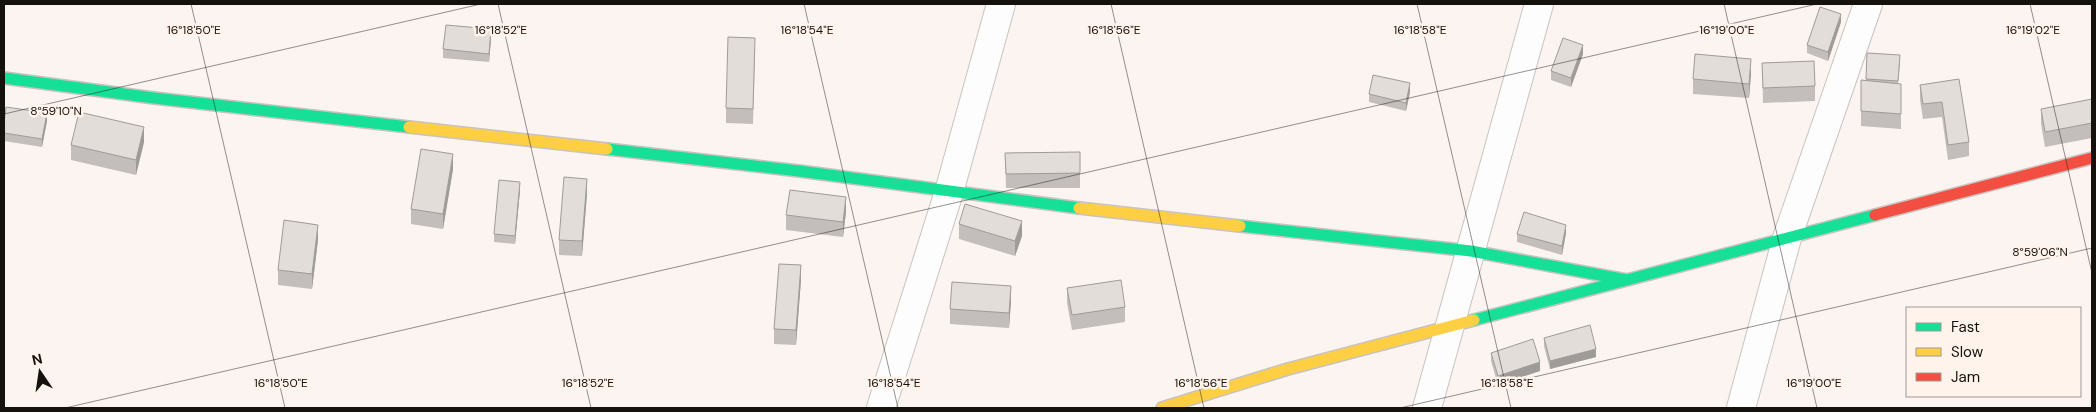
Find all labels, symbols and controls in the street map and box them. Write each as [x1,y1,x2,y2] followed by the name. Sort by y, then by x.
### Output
[167,22,221,38] text: 16°18'50"E
[475,22,527,38] text: 16°18'52"E
[781,22,834,38] text: 16°18'54"E
[1087,22,1141,38] text: 16°18'56"E
[1394,22,1447,38] text: 16°18'58"E
[1699,22,1755,38] text: 16°19'00"E
[2006,22,2060,38] text: 16°19'02"E
[30,103,82,119] text: 8°59'10"N
[2012,244,2068,260] text: 8°59'06"N
[1906,307,2081,397] legend
[1951,317,1980,337] text: Fast
[1951,342,1984,362] text: Slow
[15,347,65,397] north arrow
[30,349,44,369] text: N
[1951,367,1980,387] text: Jam
[254,375,308,391] text: 16°18'50"E
[562,375,614,391] text: 16°18'52"E
[868,375,921,391] text: 16°18'54"E
[1174,375,1228,391] text: 16°18'56"E
[1481,375,1534,391] text: 16°18'58"E
[1786,375,1842,391] text: 16°19'00"E

